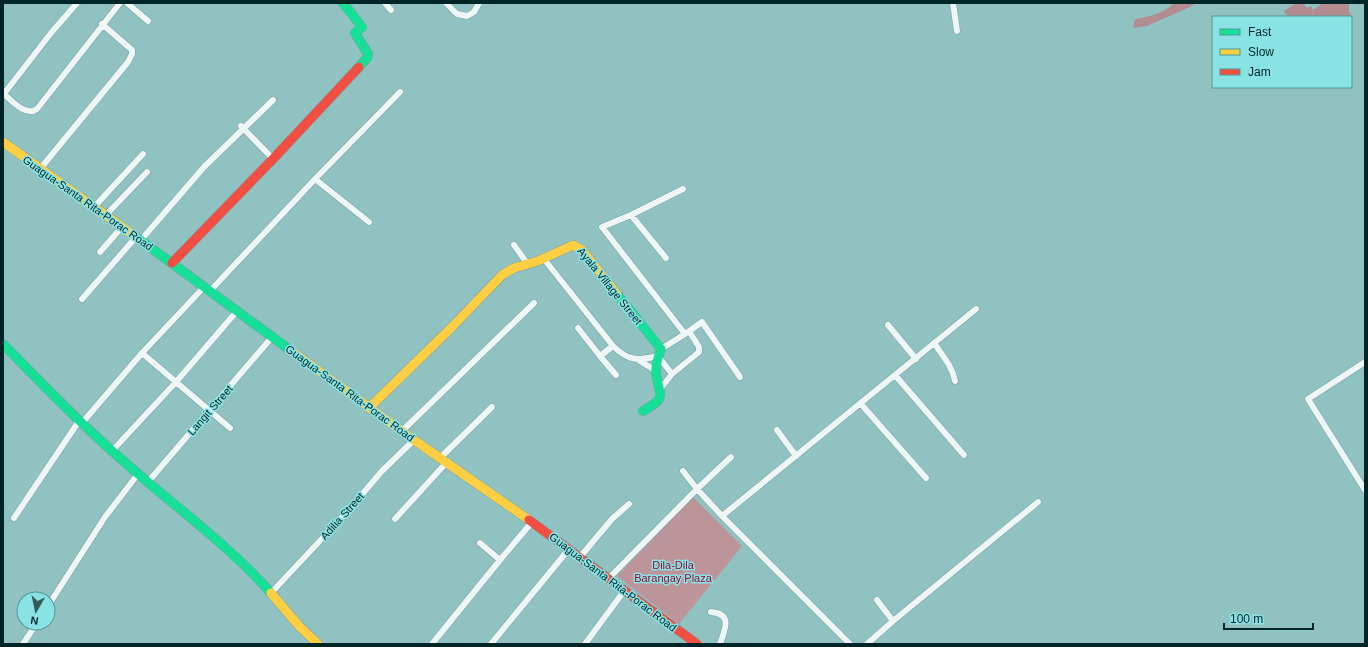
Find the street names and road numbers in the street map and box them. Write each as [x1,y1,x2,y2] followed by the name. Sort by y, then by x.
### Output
[21,153,155,253] street label: Guagua-Santa Rita-Porac Road
[575,245,645,327] street label: Ayala Village Street
[283,342,417,444] street label: Guagua-Santa Rita-Porac Road
[185,383,235,437] street label: Langit Street
[318,490,366,542] street label: Adilia Street
[547,530,679,634] street label: Guagua-Santa Rita-Porac Road

